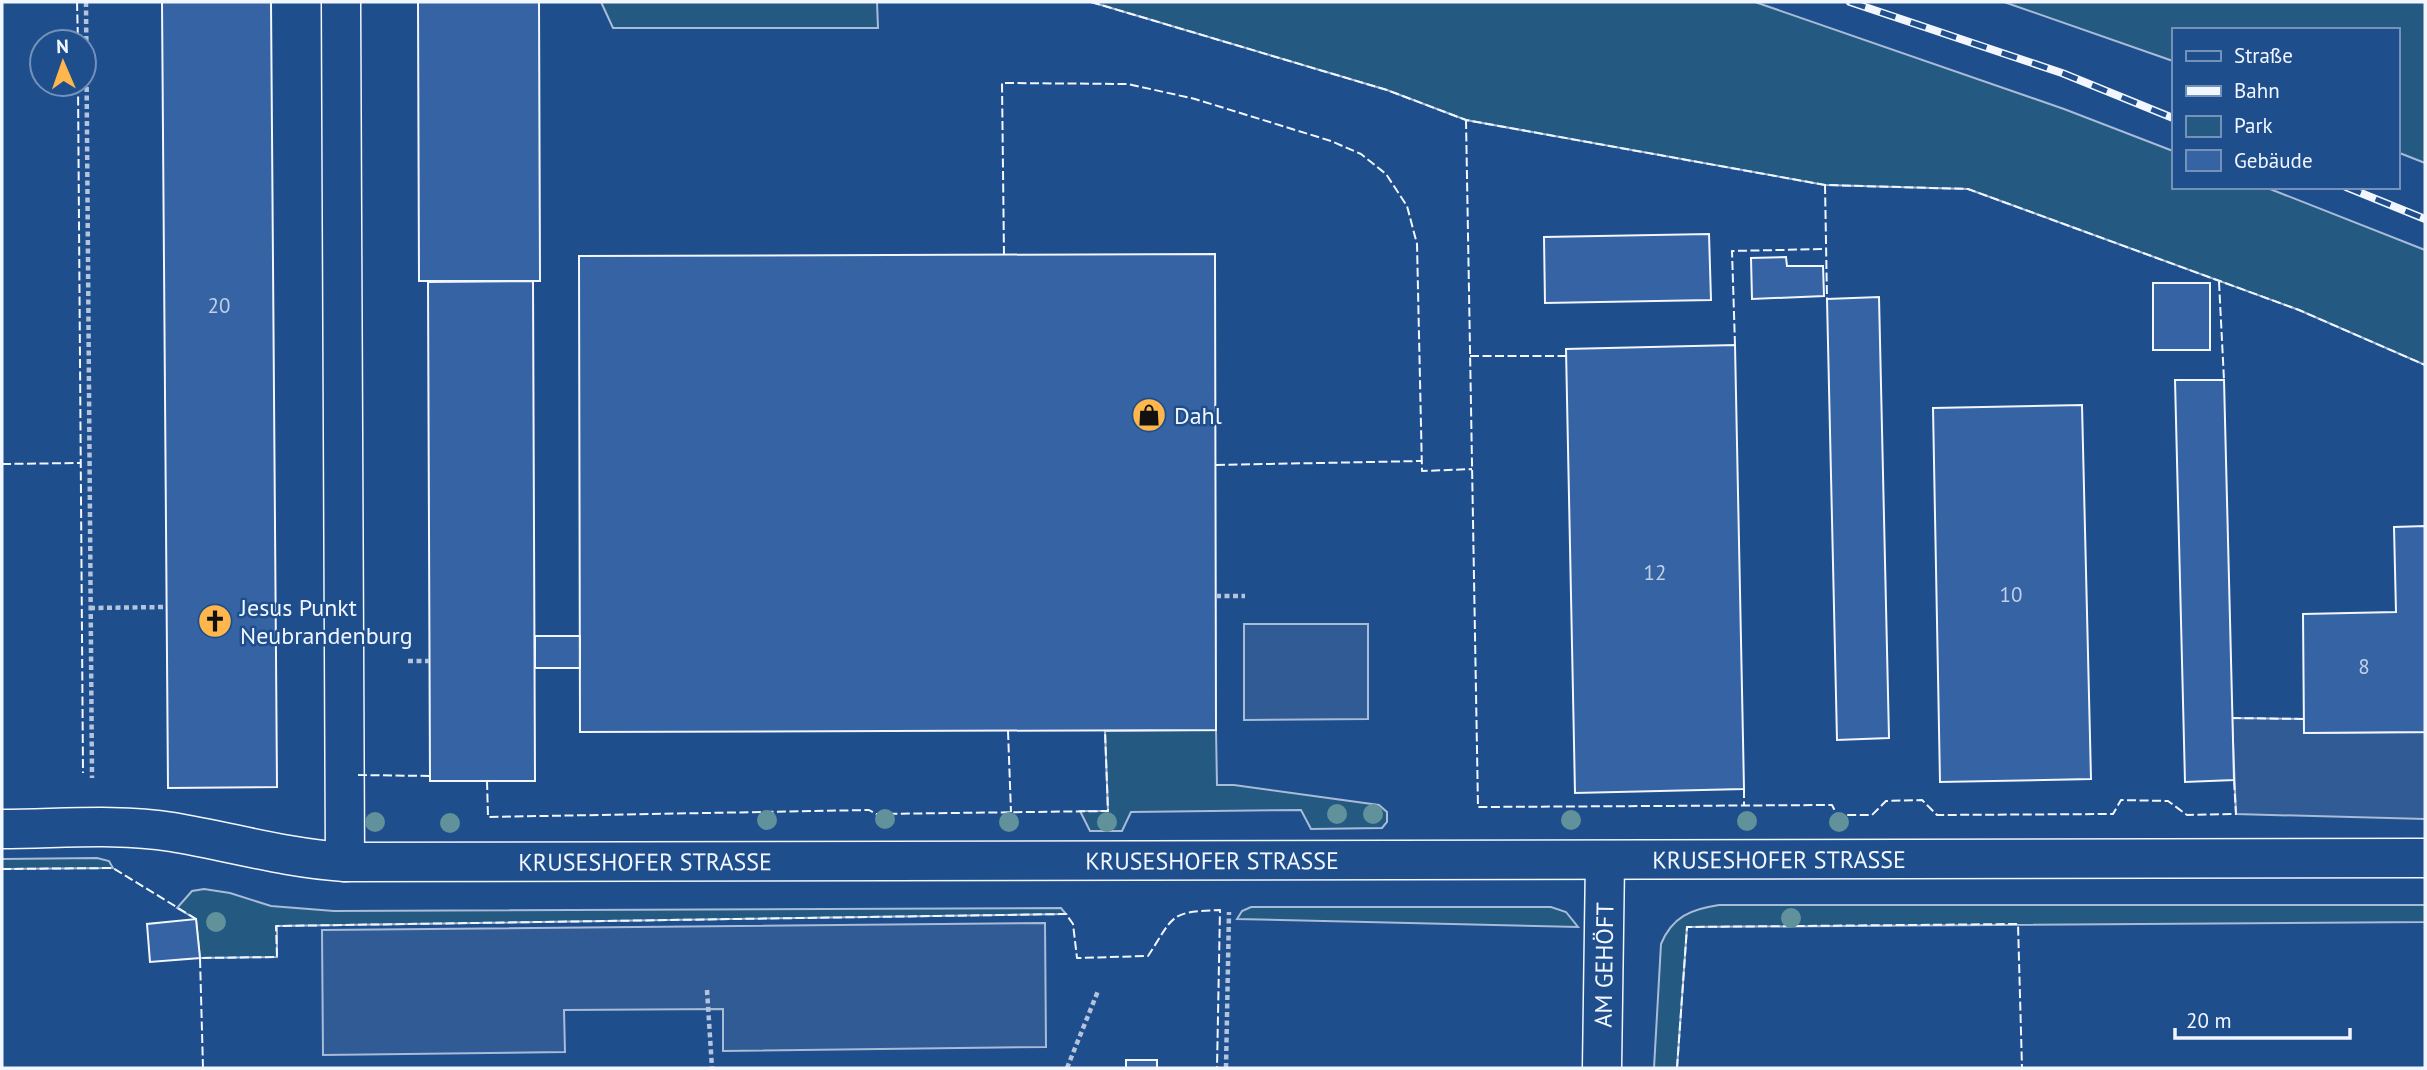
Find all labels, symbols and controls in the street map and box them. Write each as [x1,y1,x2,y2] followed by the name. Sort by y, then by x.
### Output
[28,28,98,98] north arrow
[2172,28,2399,189] legend
[56,34,69,58] text: N
[2234,42,2293,69] text: Straße
[2234,77,2280,104] text: Bahn
[2234,112,2273,139] text: Park
[2234,147,2313,174] text: Gebäude
[208,292,230,319] house number: 20
[1130,396,1168,434] shop icon: Dahl
[1174,400,1222,431] place label: Dahl
[1644,559,1666,586] house number: 12
[2000,581,2022,608] house number: 10
[239,592,413,651] place label: Jesus Punkt Neubrandenburg
[196,602,234,640] church icon: Jesus Punkt Neubrandenburg
[2358,653,2370,680] house number: 8
[1652,843,1906,875] street label: KRUSESHOFER STRASSE
[1085,845,1339,876] street label: KRUSESHOFER STRASSE
[518,846,772,877] street label: KRUSESHOFER STRASSE
[1587,902,1620,1028] street label: AM GEHÖFT
[2175,996,2350,1040] scale bar
[2186,1007,2232,1034] text: 20 m

